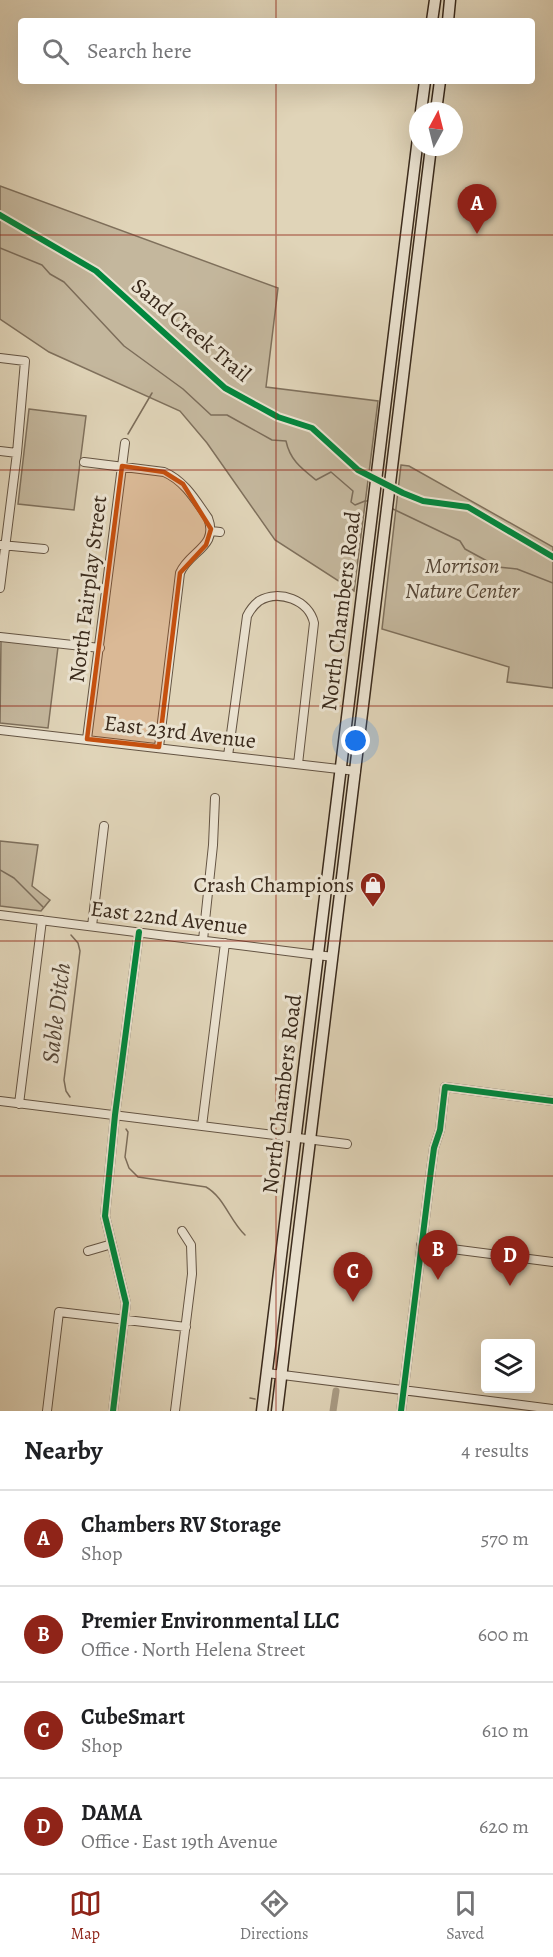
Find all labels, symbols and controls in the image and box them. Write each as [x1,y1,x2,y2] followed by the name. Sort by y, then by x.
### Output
[18,18,535,84] search box
[39,35,72,68] icon: search
[87,36,192,66] text: Search here
[409,102,463,156] north arrow
[458,184,496,234] pin: A
[125,271,257,389] street label: Sand Creek Trail
[62,494,114,684] street label: North Fairplay Street
[314,509,368,712] street label: North Chambers Road
[405,551,520,606] park label: Morrison Nature Center
[102,708,258,756] street label: East 23rd Avenue
[341,726,370,755] your location
[194,870,354,900] place label: Crash Champions
[358,870,388,908] shop icon: Crash Champions
[89,893,249,943] street label: East 22nd Avenue
[34,961,78,1065] water label: Sable Ditch
[255,992,309,1195] street label: North Chambers Road
[418,1230,458,1280] pin: B
[490,1236,530,1286] pin: D
[334,1252,372,1302] pin: C
[481,1339,535,1393] map controls
[481,1339,535,1393] button: layers
[24,1433,103,1468] text: Nearby
[461,1437,529,1464] text: 4 results
[81,1510,281,1540] text: Chambers RV Storage
[37,1525,50,1552] text: A
[481,1525,529,1552] text: 570 m
[81,1540,123,1567] text: Shop
[81,1606,340,1636] text: Premier Environmental LLC
[37,1621,50,1648] text: B
[478,1621,529,1648] text: 600 m
[81,1636,305,1663] text: Office · North Helena Street
[81,1702,185,1732] text: CubeSmart
[37,1717,50,1744] text: C
[482,1717,529,1744] text: 610 m
[81,1732,123,1759] text: Shop
[81,1798,142,1828] text: DAMA
[37,1813,50,1840] text: D
[479,1813,529,1840] text: 620 m
[81,1828,278,1855] text: Office · East 19th Avenue
[69,1887,102,1945] tab: Map
[240,1887,308,1945] tab: Directions
[446,1887,484,1945] tab: Saved

